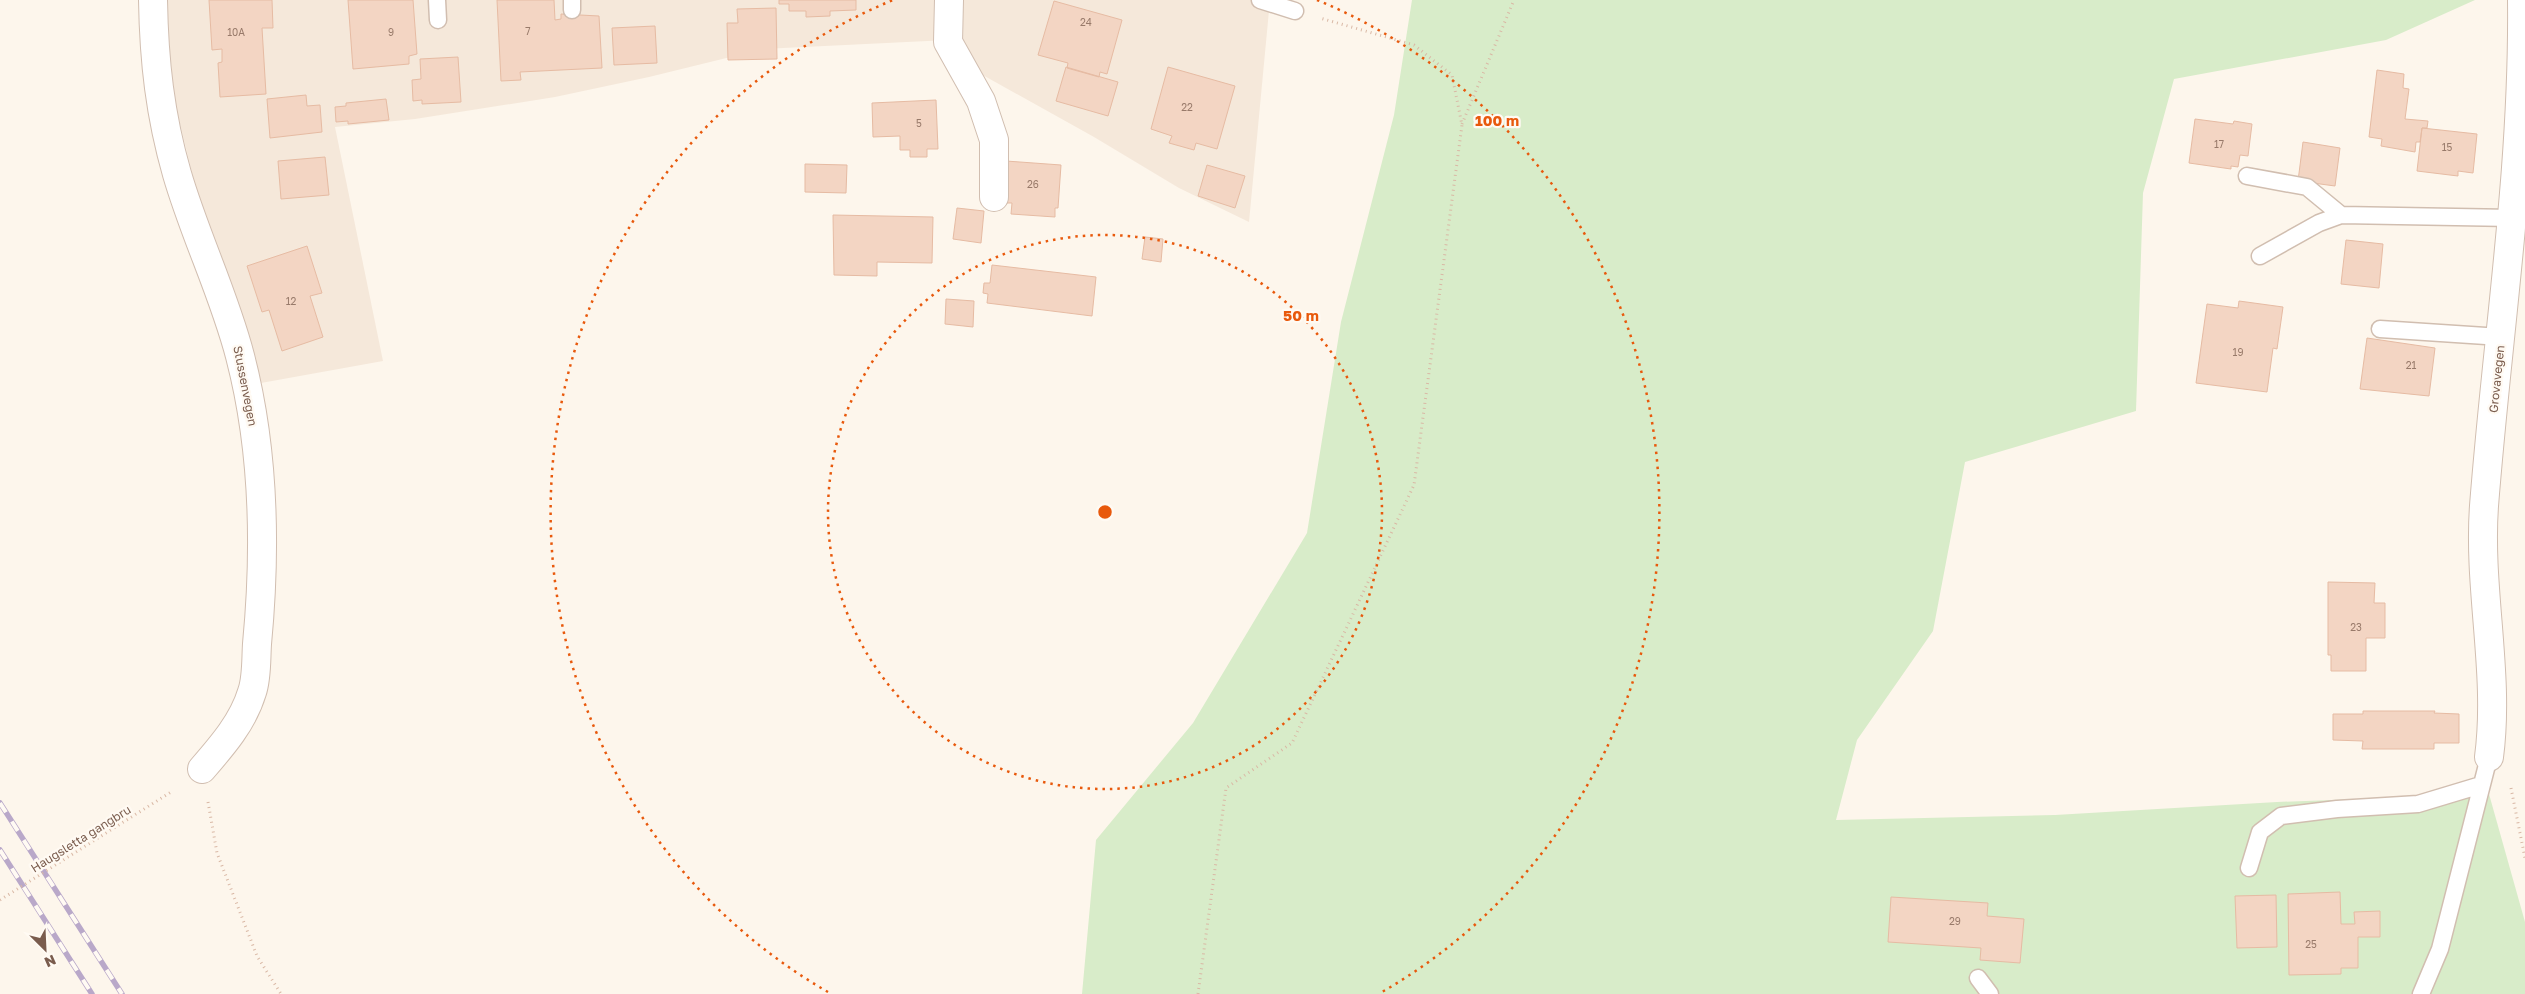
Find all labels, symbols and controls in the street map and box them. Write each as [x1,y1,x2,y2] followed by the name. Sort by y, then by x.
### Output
[1080,16,1092,28] house number: 24
[525,25,531,37] house number: 7
[227,26,245,38] house number: 10A
[388,26,394,38] house number: 9
[1181,101,1193,113] house number: 22
[1475,111,1519,129] text: 100 m
[916,117,922,129] house number: 5
[2214,138,2224,150] house number: 17
[2442,141,2453,153] house number: 15
[1027,178,1039,190] house number: 26
[286,295,297,307] house number: 12
[1283,306,1319,324] text: 50 m
[230,344,261,427] street label: Stussenvegen
[2485,344,2508,414] street label: Grovavegen
[2233,346,2243,358] house number: 19
[2406,359,2416,371] house number: 21
[1096,503,1114,521] centre of rings
[2350,621,2362,633] house number: 23
[28,802,134,875] street label: Haugsletta gangbru
[1949,915,1961,927] house number: 29
[20,924,70,974] north arrow
[2305,938,2317,950] house number: 25
[42,951,59,971] text: N

